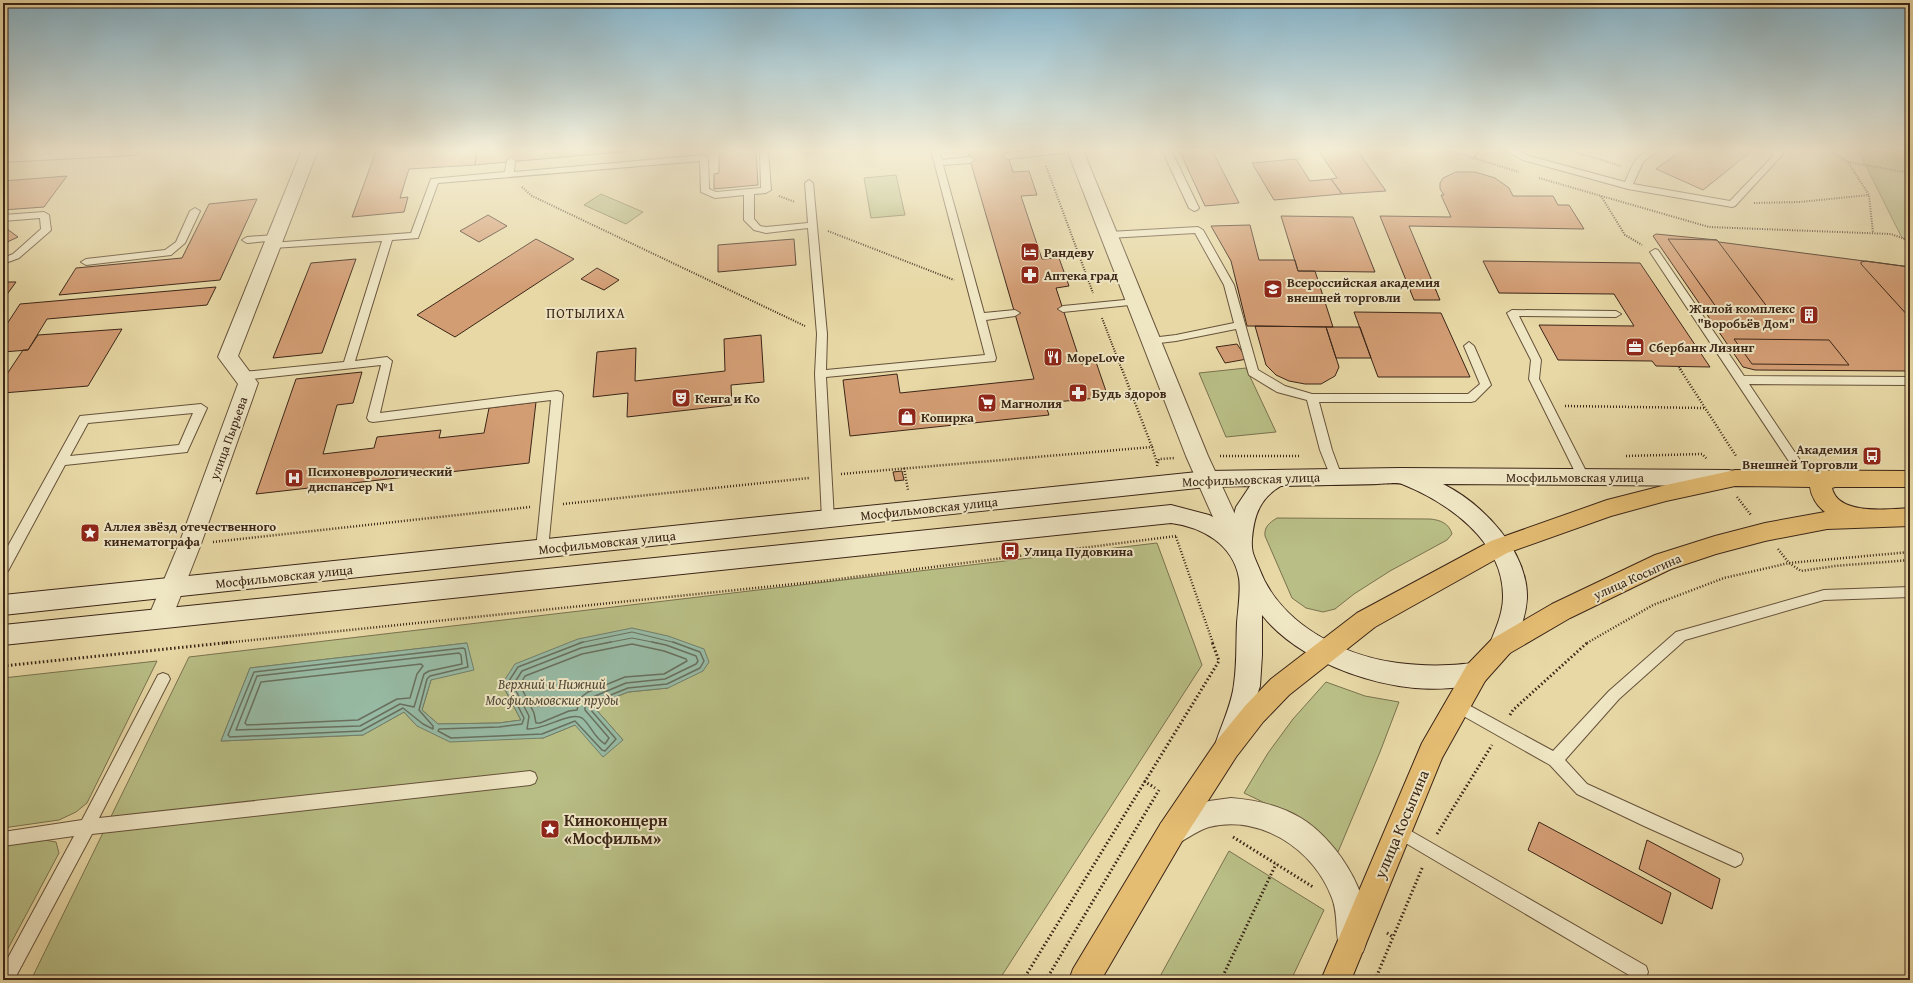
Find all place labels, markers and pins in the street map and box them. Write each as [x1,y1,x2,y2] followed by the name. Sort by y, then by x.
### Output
[1019,241,1041,263] hotel icon: Рандеву
[1044,243,1094,262] place label: Рандеву
[1019,264,1041,286] pharmacy icon: Аптека град
[1044,266,1118,285] place label: Аптека град
[1287,273,1440,307] place label: Всероссийская академия внешней торговли
[1262,278,1284,300] school or university icon: Всероссийская академия внешней торговли
[1688,299,1795,333] place label: Жилой комплекс "Воробьёв Дом"
[1798,304,1820,326] building icon: Жилой комплекс "Воробьёв Дом"
[1624,336,1646,358] office icon: Сбербанк Лизинг
[1649,338,1754,357] place label: Сбербанк Лизинг
[1042,346,1064,368] restaurant icon: МореLove
[1067,348,1125,367] place label: МореLove
[1067,382,1089,404] pharmacy icon: Будь здоров
[1092,384,1167,403] place label: Будь здоров
[670,387,692,409] theatre icon: Кенга и Ко
[695,389,760,408] place label: Кенга и Ко
[976,392,998,414] supermarket icon: Магнолия
[1001,394,1062,413] place label: Магнолия
[896,406,918,428] shop icon: Копирка
[921,408,974,427] place label: Копирка
[1742,440,1858,474] place label: Академия Внешней Торговли
[1861,445,1883,467] bus stop icon: Академия Внешней Торговли
[308,462,453,496] place label: Психоневрологический диспансер №1
[283,467,305,489] hospital icon: Психоневрологический диспансер №1
[104,517,276,551] place label: Аллея звёзд отечественного кинематографа
[79,522,101,544] place icon: Аллея звёзд отечественного кинематографа
[999,540,1021,562] bus stop icon: Улица Пудовкина
[1024,542,1134,561] place label: Улица Пудовкина
[564,808,668,850] place label: Киноконцерн «Мосфильм»
[539,818,561,840] place icon: Киноконцерн «Мосфильм»

